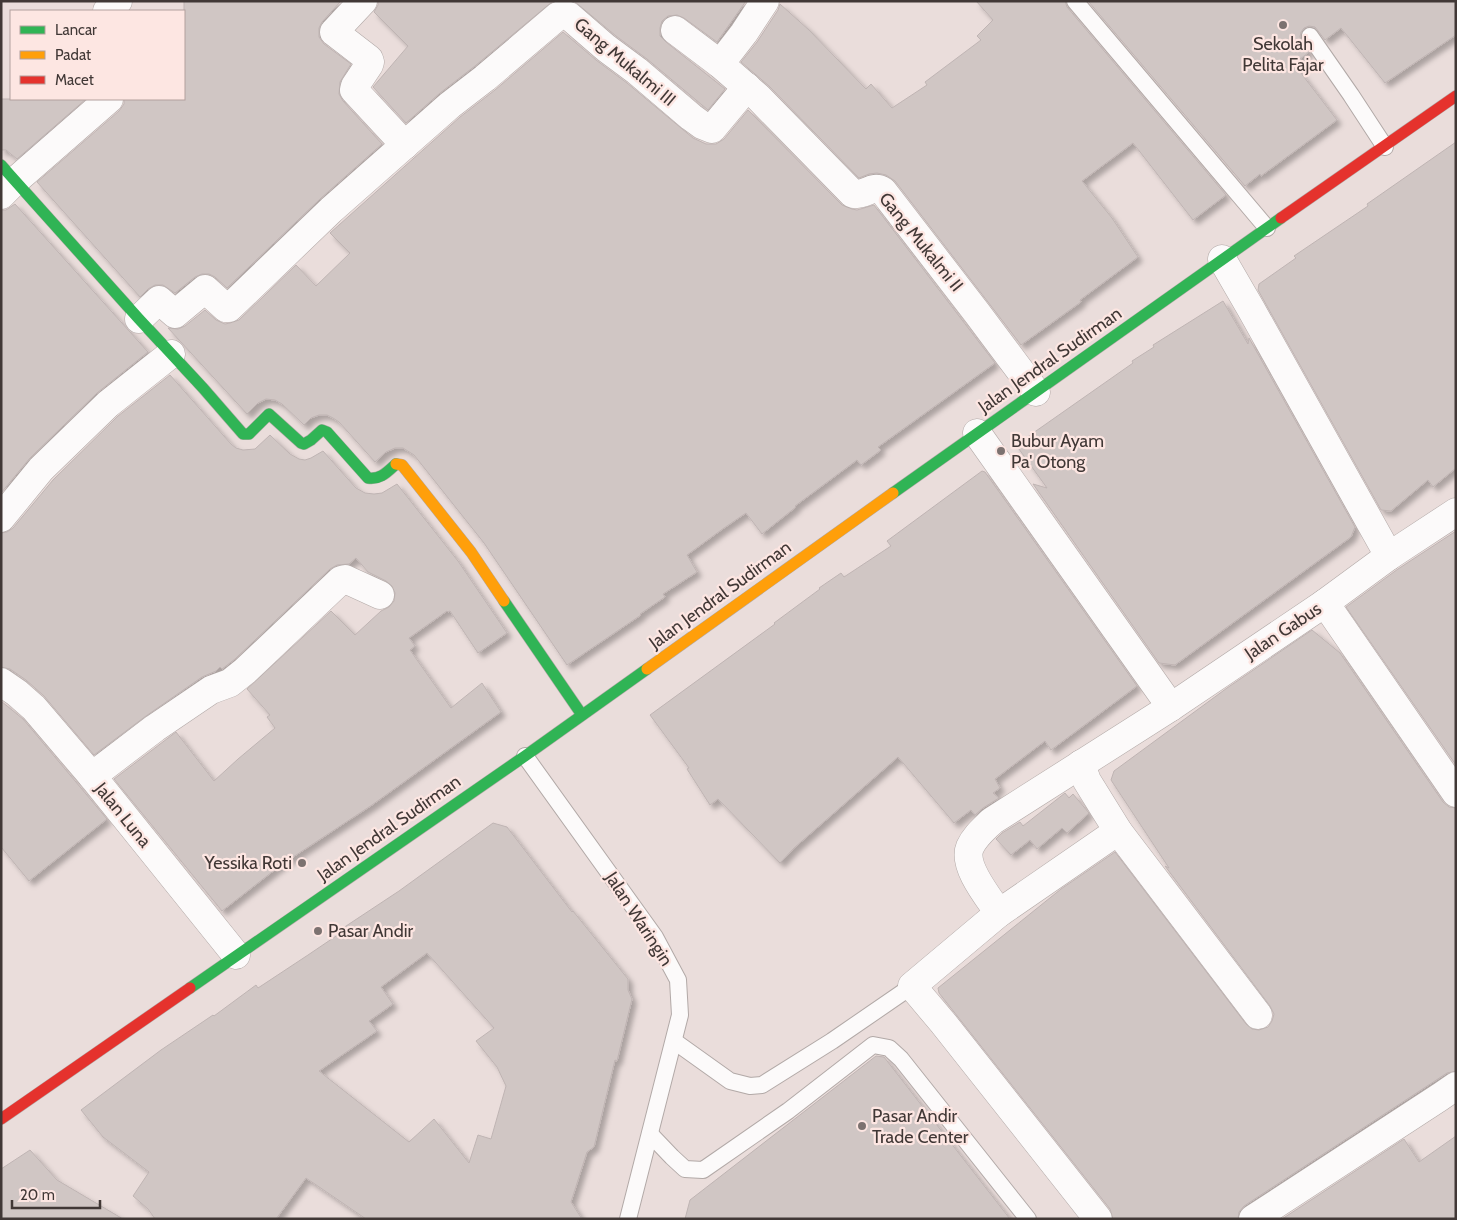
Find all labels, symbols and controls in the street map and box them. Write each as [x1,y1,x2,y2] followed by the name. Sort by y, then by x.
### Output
[10,10,185,100] legend
[570,13,680,111] street label: Gang Mukalmi III
[1277,19,1289,31] marker: Sekolah Pelita Fajar
[55,21,97,39] text: Lancar
[1242,33,1324,76] place label: Sekolah Pelita Fajar
[55,46,91,64] text: Padat
[55,71,94,89] text: Macet
[874,188,968,296] street label: Gang Mukalmi II
[973,302,1126,418] street label: Jalan Jendral Sudirman
[1011,430,1104,473] place label: Bubur Ayam Pa' Otong
[995,445,1007,457] marker: Bubur Ayam Pa' Otong
[644,536,795,654] street label: Jalan Jendral Sudirman
[1240,597,1325,665] street label: Jalan Gabus
[312,770,465,886] street label: Jalan Jendral Sudirman
[90,777,156,852] street label: Jalan Luna
[204,852,292,874] place label: Yessika Roti
[296,857,308,869] marker: Yessika Roti
[600,867,678,970] street label: Jalan Waringin
[328,920,413,942] place label: Pasar Andir
[312,925,324,937] marker: Pasar Andir
[872,1105,969,1148] place label: Pasar Andir Trade Center
[856,1120,868,1132] marker: Pasar Andir Trade Center
[12,1178,100,1210] scale bar
[20,1186,55,1204] text: 20 m

